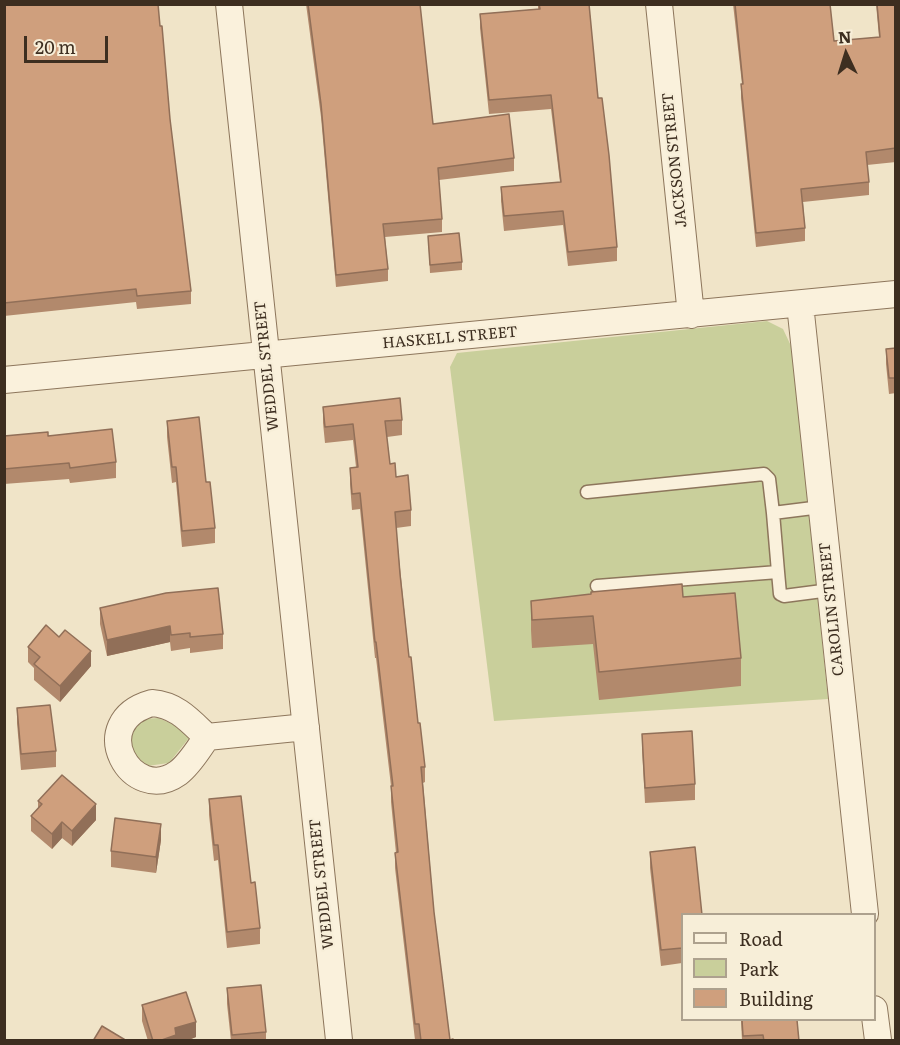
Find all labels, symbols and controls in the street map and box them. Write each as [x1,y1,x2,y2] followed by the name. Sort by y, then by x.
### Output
[27,24,111,62] scale bar
[816,24,876,84] north arrow
[837,24,852,48] text: N
[35,33,76,60] text: 20 m
[659,91,691,229] street label: JACKSON STREET
[251,300,283,432] street label: WEDDEL STREET
[382,323,518,353] street label: HASKELL STREET
[816,541,848,677] street label: CAROLIN STREET
[306,818,338,950] street label: WEDDEL STREET
[681,913,876,1021] legend
[739,925,783,952] text: Road
[739,955,778,982] text: Park
[739,985,813,1012] text: Building

